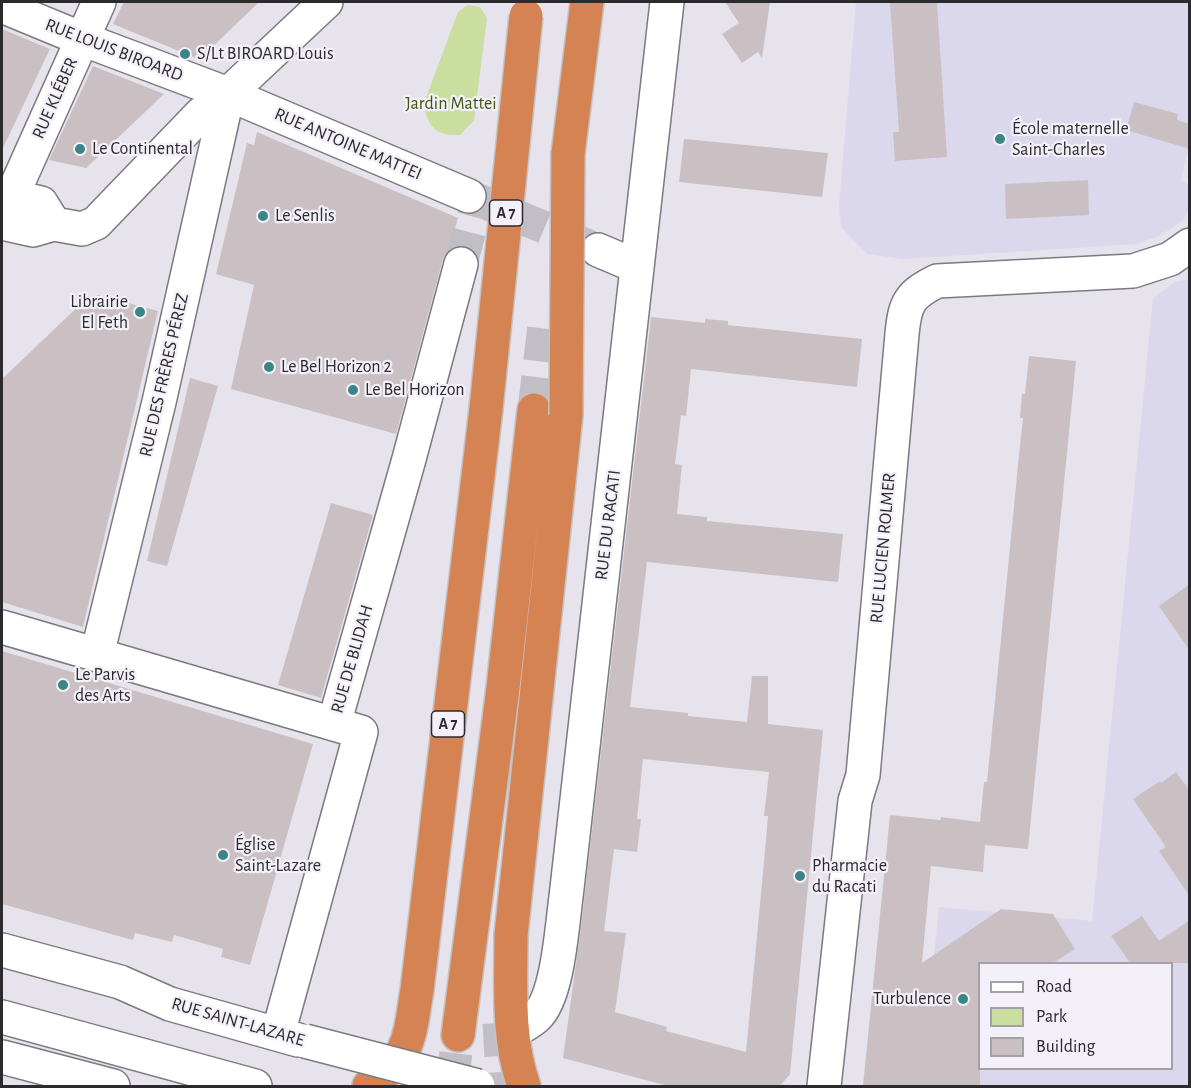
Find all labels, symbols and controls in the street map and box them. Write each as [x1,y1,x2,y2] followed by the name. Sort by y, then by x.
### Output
[42,14,186,86] street label: RUE LOUIS BIROARD
[197,43,334,65] place label: S/Lt BIROARD Louis
[178,47,192,61] marker: S/Lt BIROARD Louis
[27,54,83,142] street label: RUE KLÉBER
[405,93,497,115] park label: Jardin Mattei
[271,103,425,185] street label: RUE ANTOINE MATTEI
[1012,118,1129,160] place label: École maternelle Saint-Charles
[993,132,1007,146] marker: École maternelle Saint-Charles
[92,138,193,160] place label: Le Continental
[73,142,87,156] marker: Le Continental
[490,200,522,226] road number: A 7
[275,205,335,227] place label: Le Senlis
[256,209,270,223] marker: Le Senlis
[70,291,128,334] place label: Librairie El Feth
[135,291,193,459] street label: RUE DES FRÈRES PÉREZ
[133,305,147,319] marker: Librairie El Feth
[281,356,392,378] place label: Le Bel Horizon 2
[262,360,276,374] marker: Le Bel Horizon 2
[365,379,465,401] place label: Le Bel Horizon
[346,383,360,397] marker: Le Bel Horizon
[591,469,625,581] street label: RUE DU RACATI
[866,472,900,624] street label: RUE LUCIEN ROLMER
[326,602,378,716] street label: RUE DE BLIDAH
[75,664,135,706] place label: Le Parvis des Arts
[56,678,70,692] marker: Le Parvis des Arts
[432,711,464,737] road number: A 7
[235,834,321,876] place label: Église Saint-Lazare
[216,848,230,862] marker: Église Saint-Lazare
[812,855,887,898] place label: Pharmacie du Racati
[793,869,807,883] marker: Pharmacie du Racati
[978,962,1173,1070] legend
[1036,978,1072,996] text: Road
[873,988,951,1010] place label: Turbulence
[956,992,970,1006] marker: Turbulence
[169,993,307,1051] street label: RUE SAINT-LAZARE
[1036,1008,1067,1026] text: Park
[1036,1038,1095,1056] text: Building

